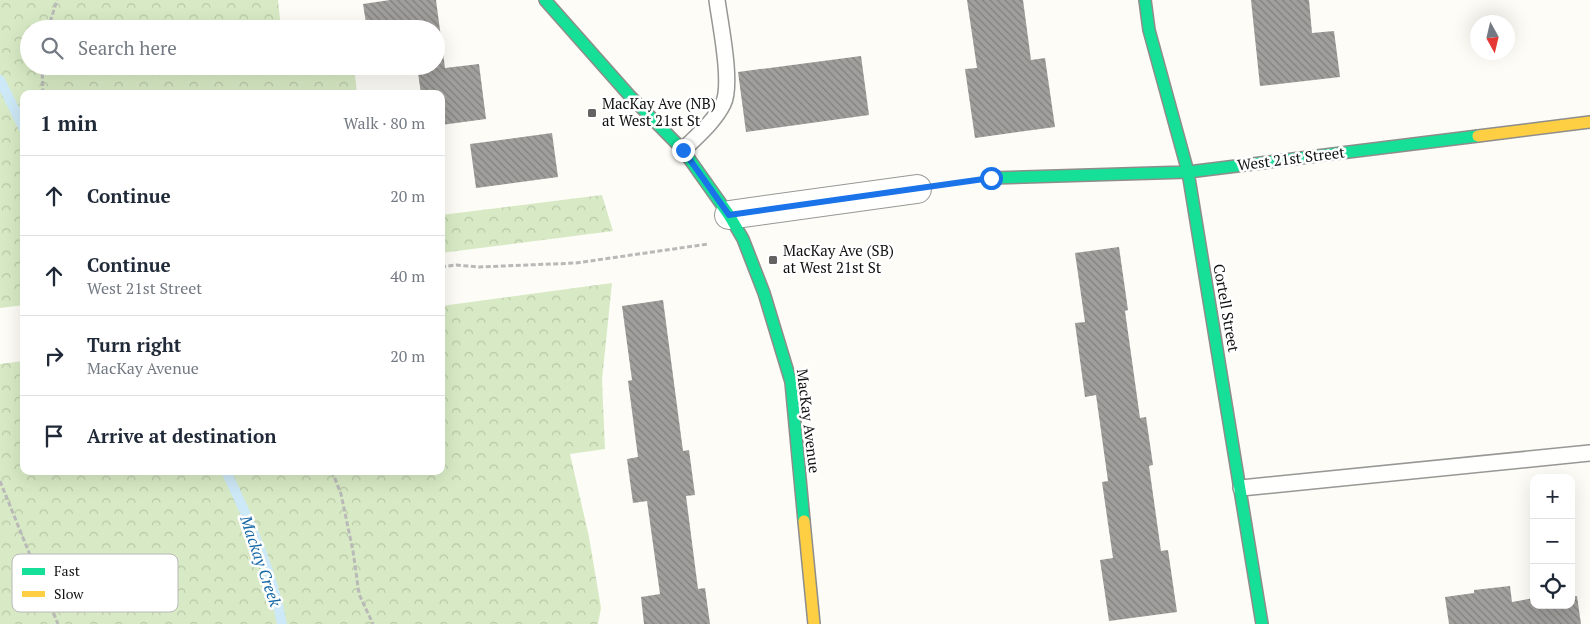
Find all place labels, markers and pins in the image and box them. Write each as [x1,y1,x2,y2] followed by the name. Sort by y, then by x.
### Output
[602,93,716,130] place label: MacKay Ave (NB) at West 21st St
[586,107,598,119] marker: MacKay Ave (NB) at West 21st St
[783,240,894,277] place label: MacKay Ave (SB) at West 21st St
[767,254,779,266] marker: MacKay Ave (SB) at West 21st St

